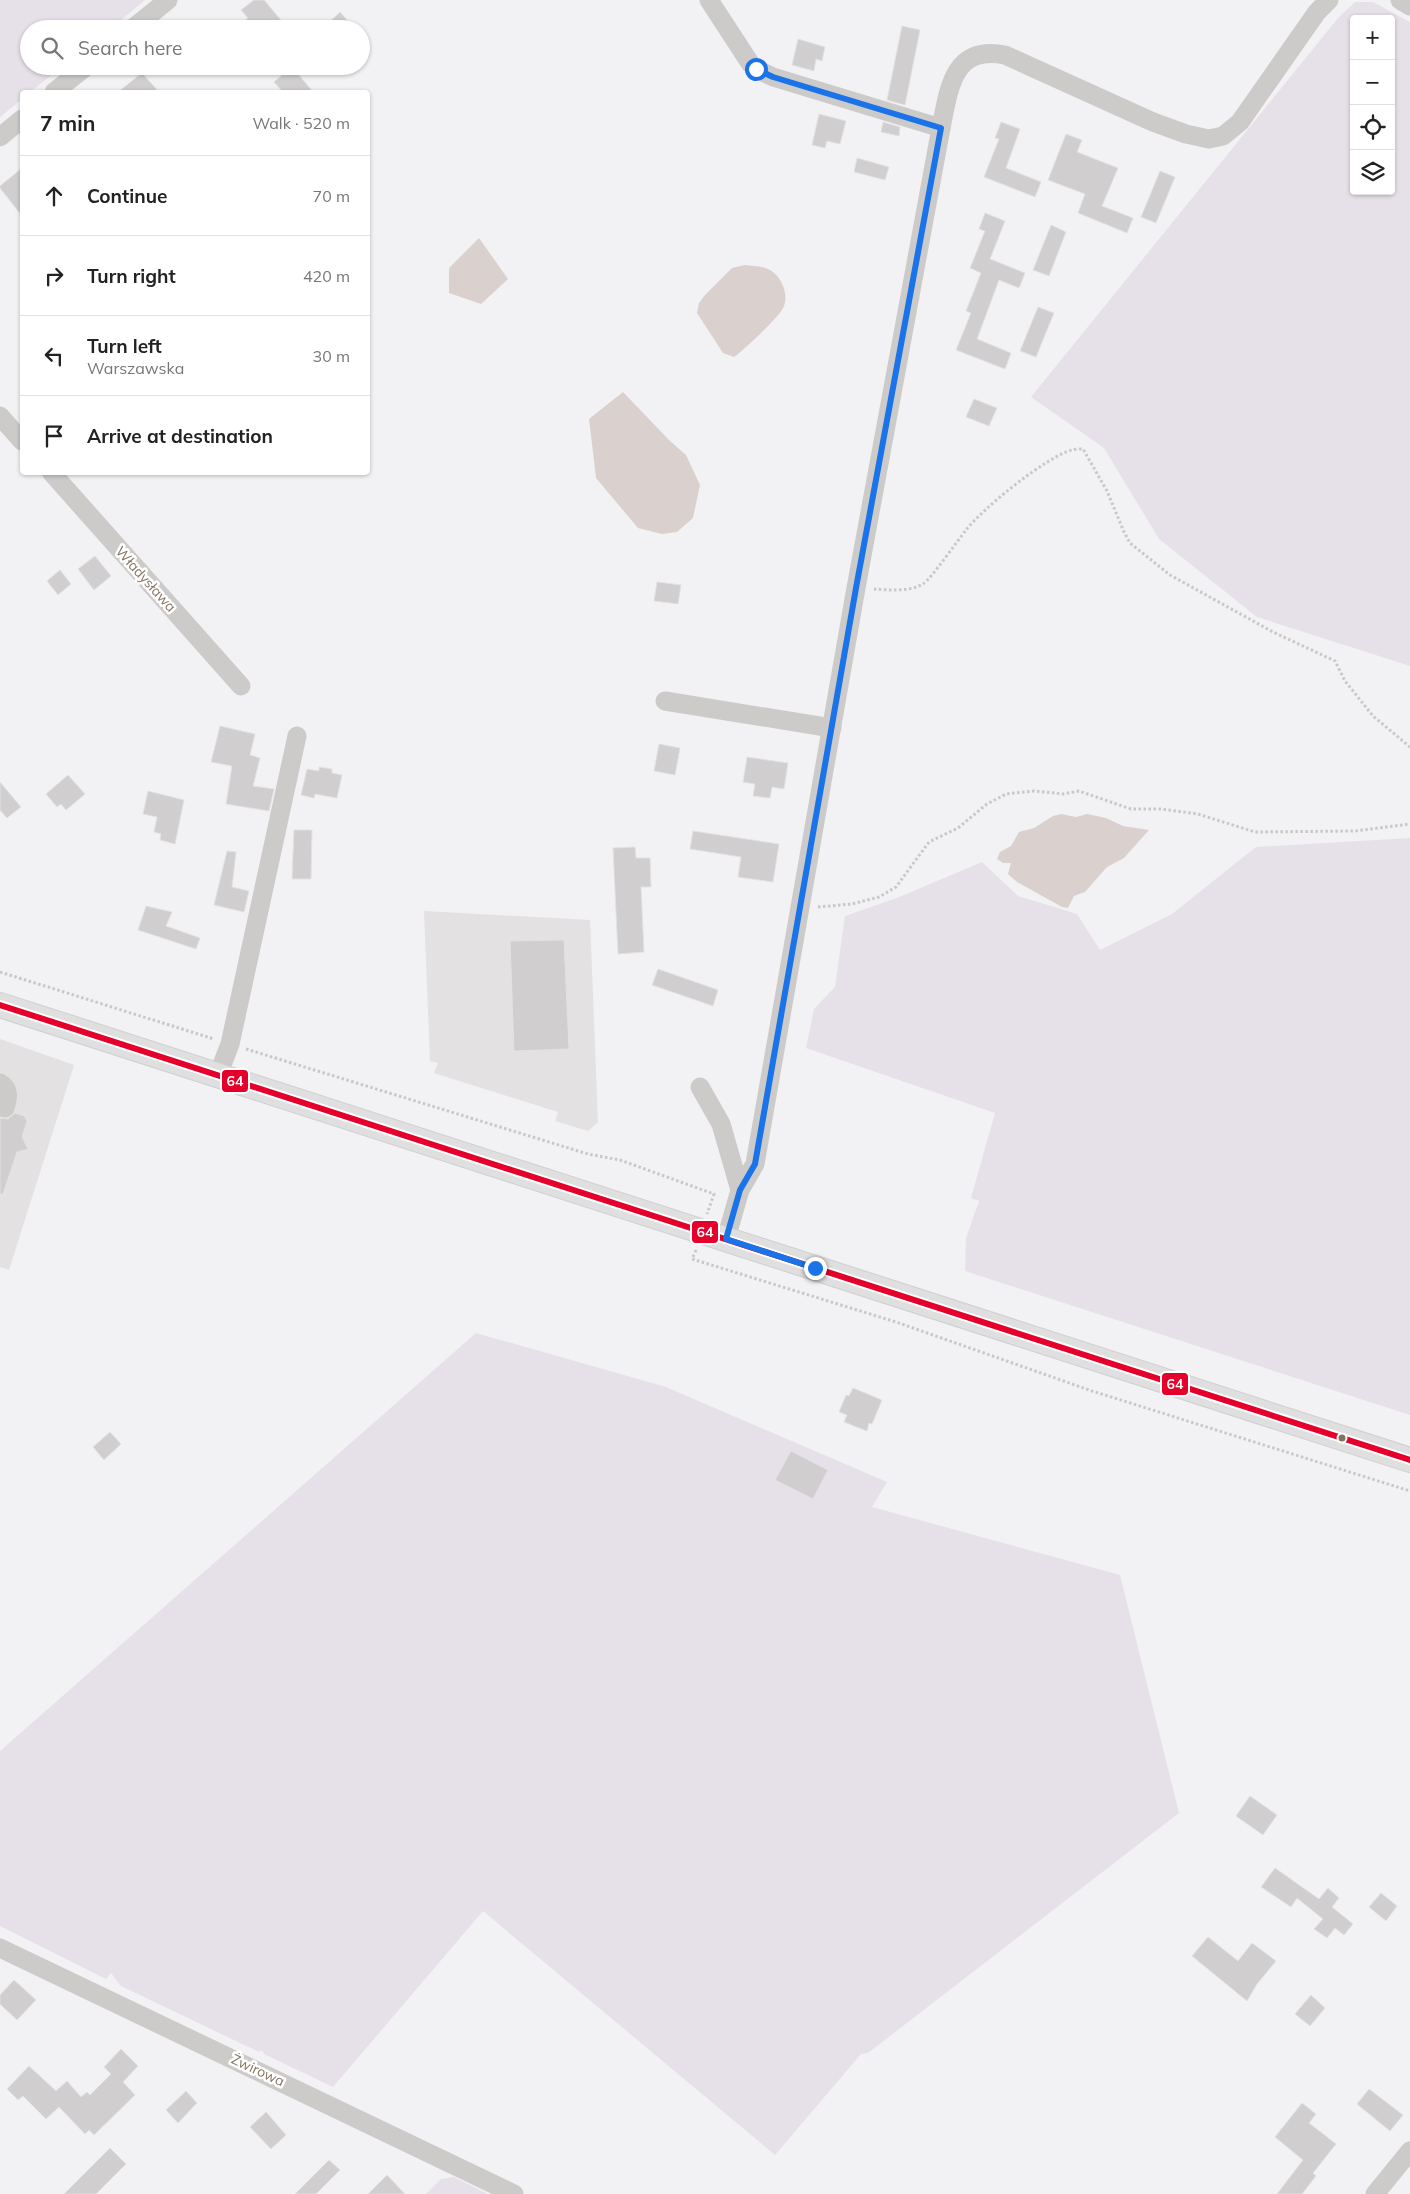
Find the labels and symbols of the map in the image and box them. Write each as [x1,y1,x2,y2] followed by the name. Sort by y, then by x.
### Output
[745,58,768,81] route start
[112,542,180,616] street label: Władysława
[221,1069,249,1093] line badge: 64
[227,1072,244,1090] text: 64
[691,1220,719,1244] line badge: 64
[697,1223,714,1241] text: 64
[804,1257,827,1280] route end
[1161,1372,1189,1396] line badge: 64
[1167,1375,1184,1393] text: 64
[1337,1433,1347,1443] unlabelled marker
[228,2050,288,2090] street label: Żwirowa

